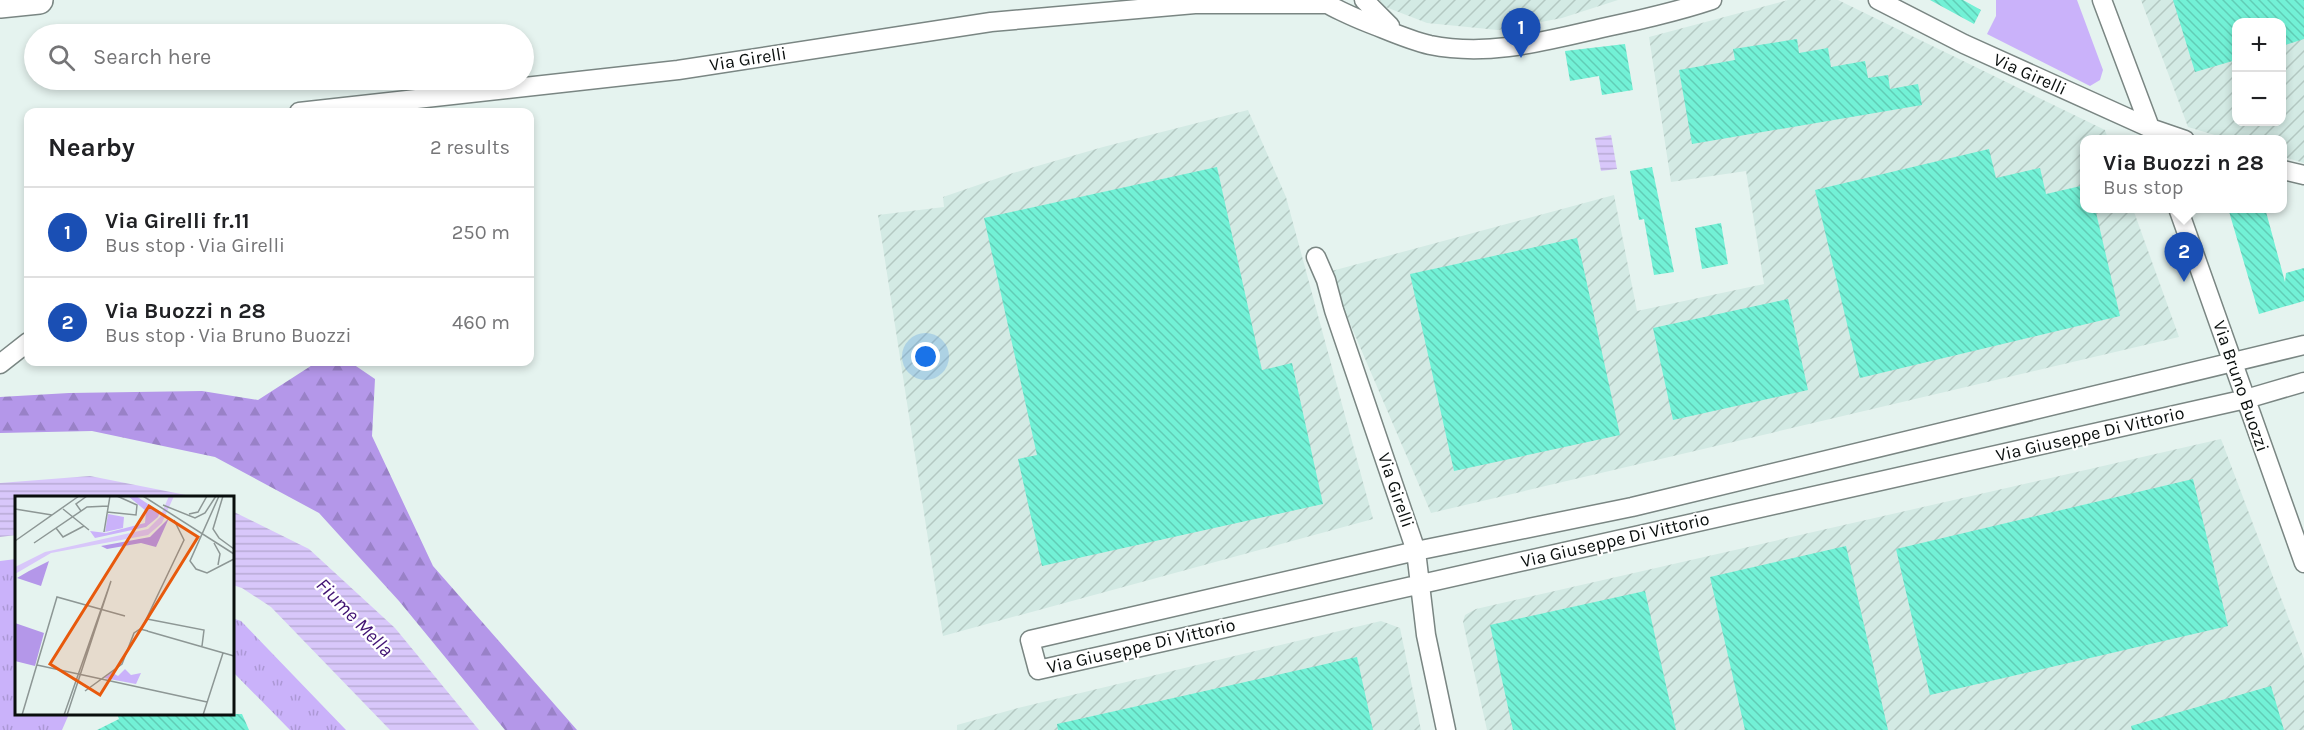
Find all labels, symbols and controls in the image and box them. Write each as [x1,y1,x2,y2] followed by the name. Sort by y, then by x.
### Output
[1502,8,1540,58] pin: 1
[2232,18,2286,126] map controls
[2232,18,2286,72] button: +
[24,24,534,90] search box
[45,41,78,74] icon: search
[708,42,788,76] street label: Via Girelli
[93,44,211,70] text: Search here
[1990,48,2070,100] street label: Via Girelli
[2232,72,2286,126] button: −
[48,132,135,163] text: Nearby
[2080,135,2287,213] popup
[430,136,510,159] text: 2 results
[2103,150,2264,176] text: Via Buozzi n 28
[2103,176,2184,199] text: Bus stop
[105,208,250,234] text: Via Girelli fr.11
[64,221,71,244] text: 1
[452,221,510,244] text: 250 m
[2164,232,2204,282] pin: 2
[105,234,285,257] text: Bus stop · Via Girelli
[105,298,266,324] text: Via Buozzi n 28
[61,311,74,334] text: 2
[452,311,510,334] text: 460 m
[2208,317,2274,455] street label: Via Bruno Buozzi
[105,324,351,347] text: Bus stop · Via Bruno Buozzi
[911,342,940,371] your location
[1994,402,2186,466] street label: Via Giuseppe Di Vittorio
[1373,450,1419,530] street label: Via Girelli
[15,496,234,715] inset map
[1519,508,1711,572] street label: Via Giuseppe Di Vittorio
[311,573,398,662] water label: Fiume Mella
[1045,614,1237,678] street label: Via Giuseppe Di Vittorio

